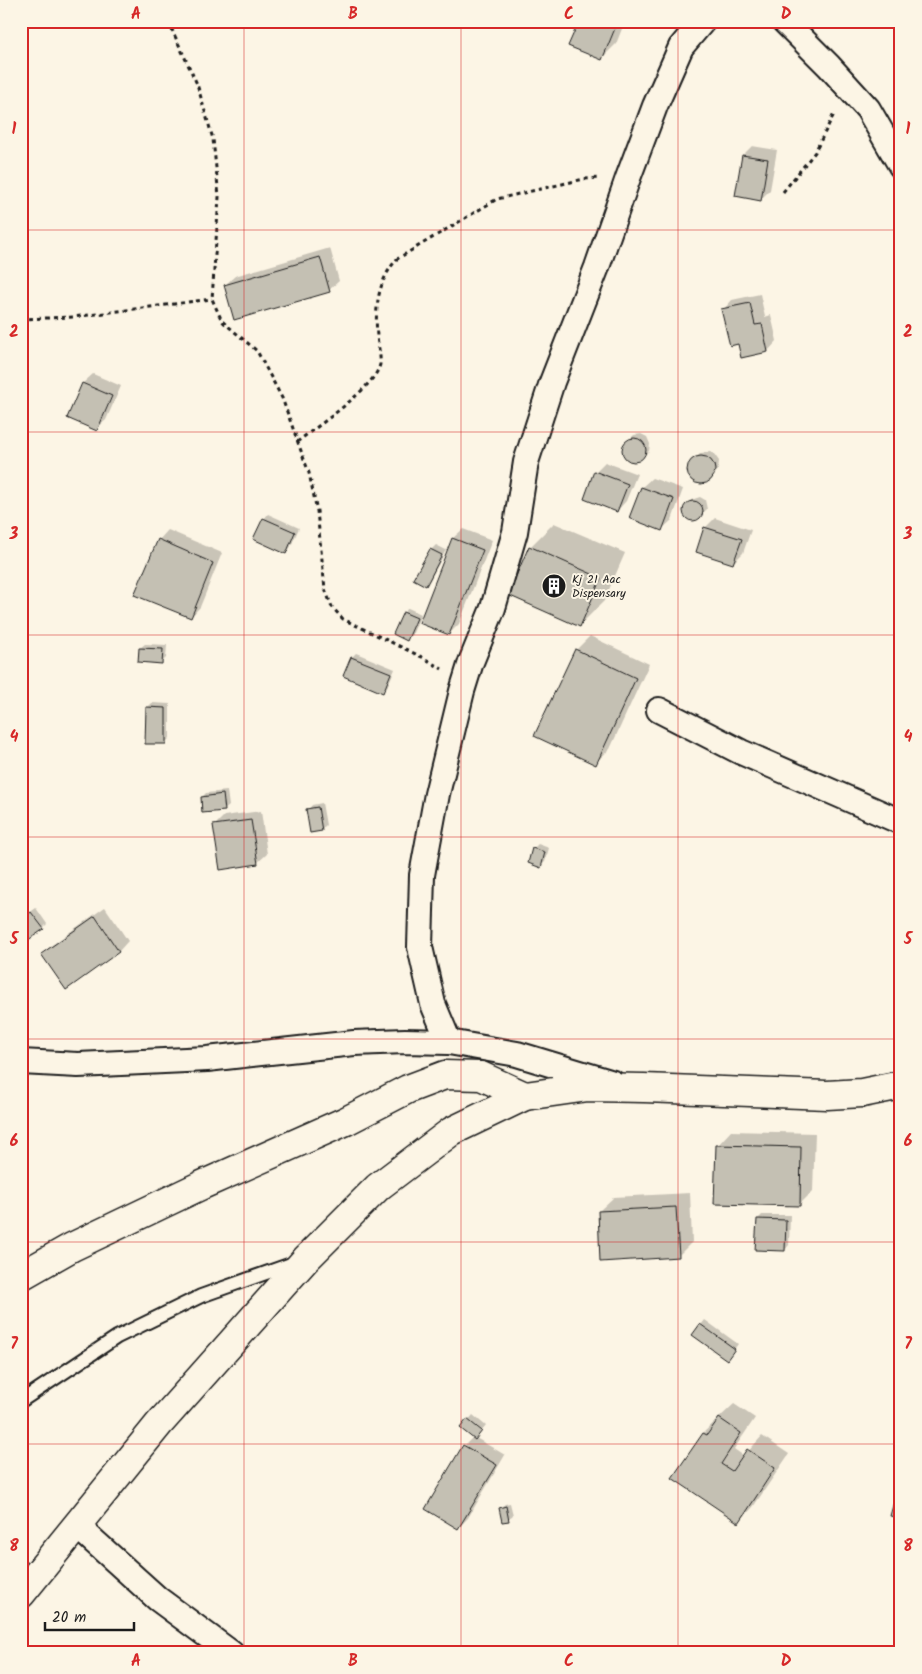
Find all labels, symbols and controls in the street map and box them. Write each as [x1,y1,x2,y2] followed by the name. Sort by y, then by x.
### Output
[131,2,141,27] text: A
[348,2,358,27] text: B
[564,2,574,27] text: C
[781,2,792,27] text: D
[12,117,17,142] text: 1
[906,117,911,142] text: 1
[9,320,19,345] text: 2
[903,320,913,345] text: 2
[9,522,19,547] text: 3
[903,522,913,547] text: 3
[572,570,626,603] place label: Kj 21 Aac Dispensary
[541,573,567,599] building icon: Kj 21 Aac Dispensary
[10,725,19,750] text: 4
[904,725,913,750] text: 4
[9,927,20,952] text: 5
[903,927,914,952] text: 5
[10,1129,19,1154] text: 6
[904,1129,913,1154] text: 6
[10,1332,18,1357] text: 7
[904,1332,912,1357] text: 7
[9,1534,19,1559] text: 8
[903,1534,913,1559] text: 8
[45,1599,134,1631] scale bar
[52,1606,86,1630] text: 20 m
[131,1649,141,1674] text: A
[348,1649,358,1674] text: B
[564,1649,574,1674] text: C
[781,1649,792,1674] text: D

